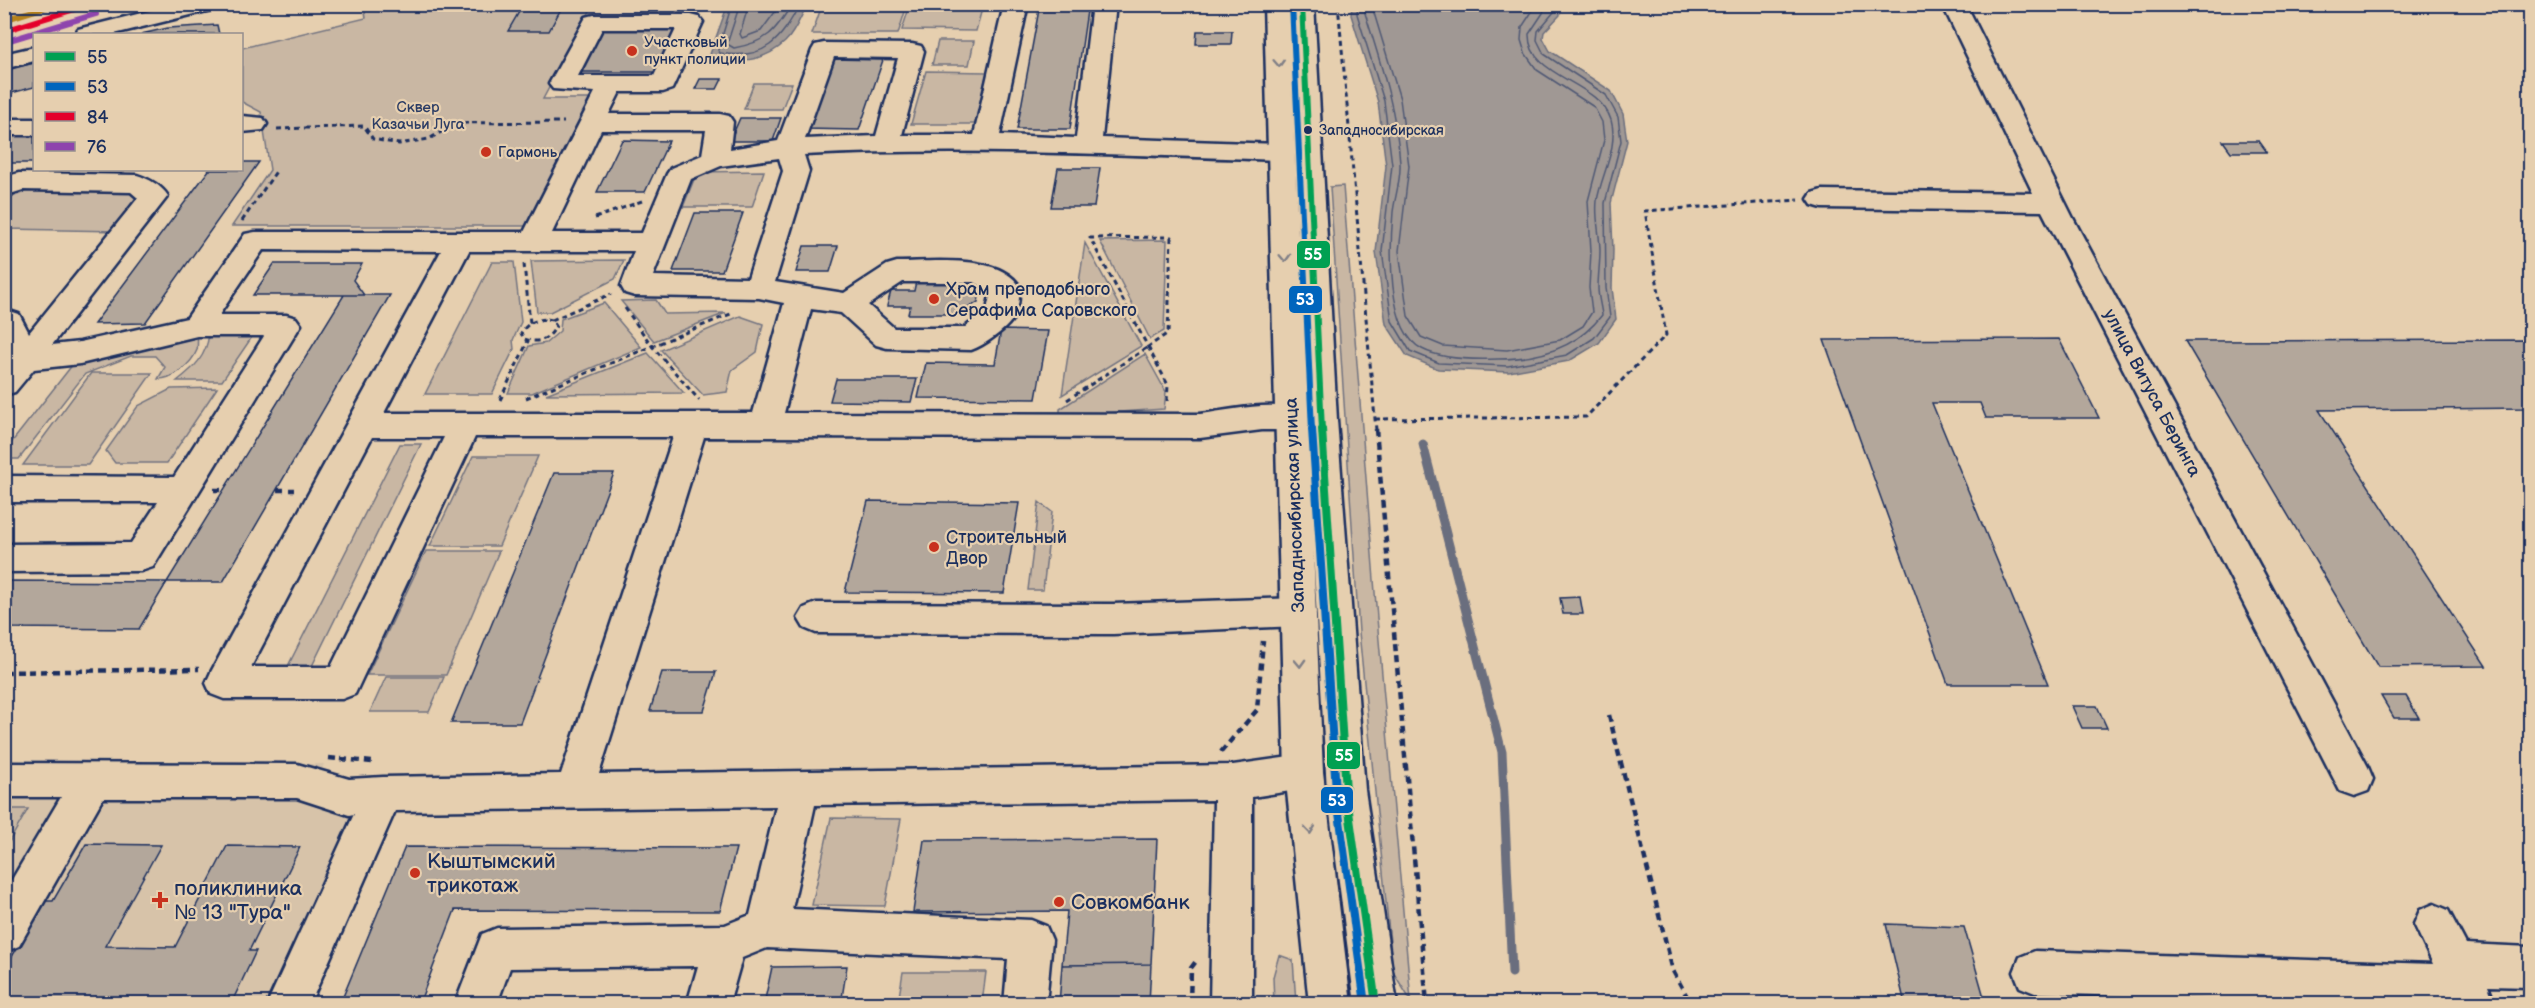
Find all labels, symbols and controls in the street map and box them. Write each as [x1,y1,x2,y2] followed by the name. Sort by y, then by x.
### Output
[33,33,243,171] legend
[644,33,746,69] place label: Участковый пункт полиции
[625,44,639,58] marker: Участковый пункт полиции
[87,47,108,68] text: 55
[1272,58,1285,67] one-way arrow
[87,77,108,98] text: 53
[371,98,465,134] park label: Сквер Казачьи Луга
[87,107,108,128] text: 84
[1319,122,1444,139] place label: Западносибирская
[1302,124,1314,136] marker: Западносибирская
[87,137,107,158] text: 76
[498,143,558,162] place label: Гармонь
[479,145,493,159] marker: Гармонь
[1296,240,1331,269] line badge: 55
[1304,246,1322,265] text: 55
[1279,253,1292,262] one-way arrow
[946,279,1137,321] place label: Храм преподобного Серафима Саровского
[1288,285,1323,314] line badge: 53
[1296,291,1314,310] text: 53
[927,292,941,306] marker: Храм преподобного Серафима Саровского
[2099,305,2205,481] street label: улица Витуса Беринга
[1281,397,1309,613] street label: Западносибирская улица
[946,527,1067,569] place label: Строительный Двор
[927,540,941,554] marker: Строительный Двор
[1294,658,1307,667] one-way arrow
[1326,741,1361,770] line badge: 55
[1335,747,1353,766] text: 55
[1320,786,1354,814] line badge: 53
[1328,792,1346,811] text: 53
[1303,826,1316,835] one-way arrow
[427,849,556,898] place label: Кыштымский трикотаж
[408,866,422,880] marker: Кыштымский трикотаж
[174,876,303,925] place label: поликлиника № 13 "Тура"
[1071,890,1190,915] place label: Совкомбанк
[151,891,169,909] marker: поликлиника № 13 "Тура"
[1052,895,1066,909] marker: Совкомбанк

